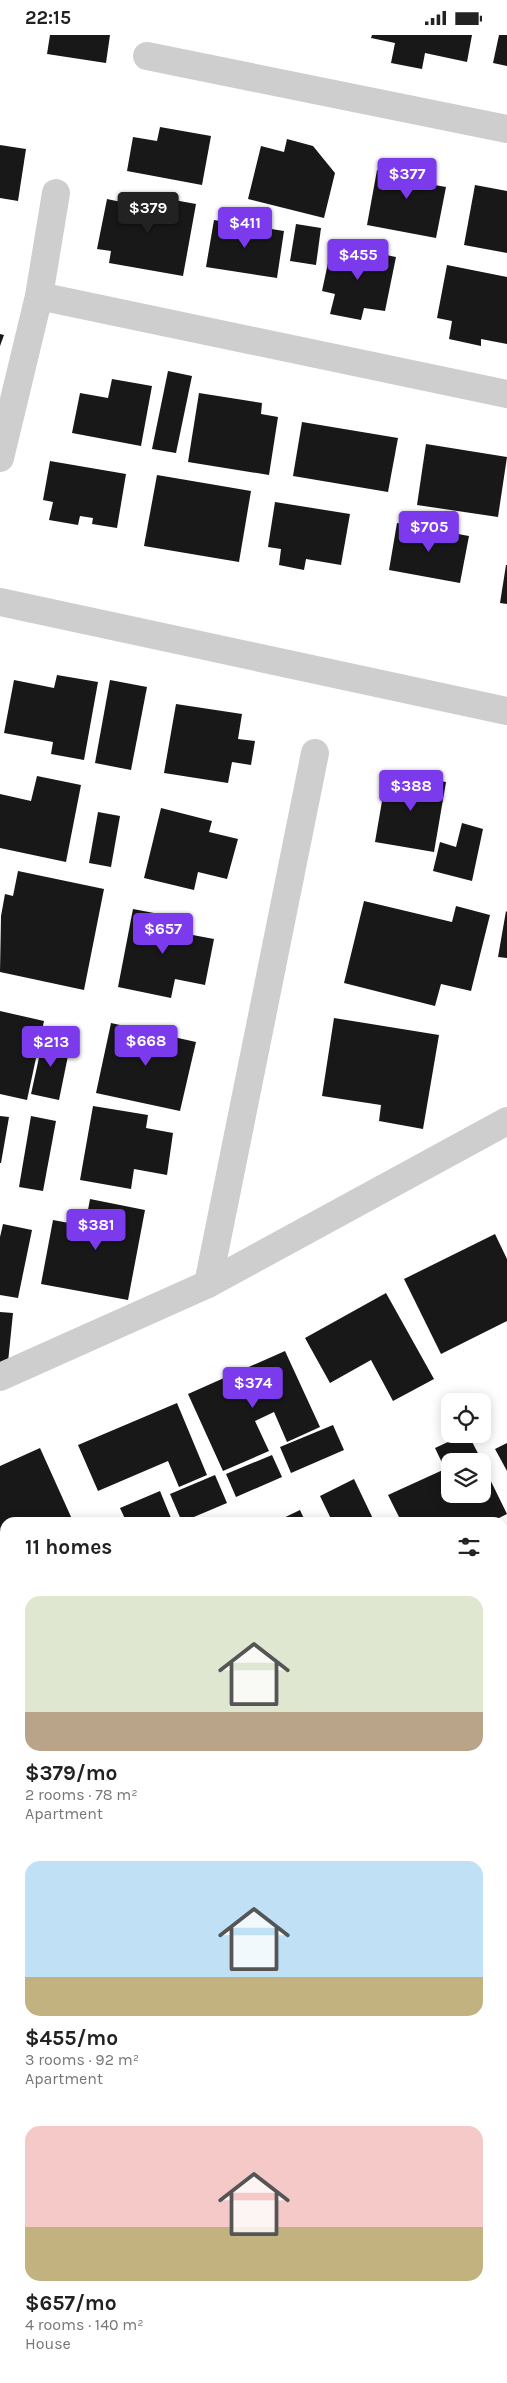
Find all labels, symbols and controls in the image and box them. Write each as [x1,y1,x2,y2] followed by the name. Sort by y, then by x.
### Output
[25,7,71,29] text: 22:15
[377,157,437,200] pin: $377
[389,164,425,183] text: $377
[118,191,178,234] pin: $379
[129,198,167,217] text: $379
[215,207,275,249] pin: $411
[229,213,261,232] text: $411
[328,239,388,281] pin: $455
[338,245,378,264] text: $455
[399,511,459,553] pin: $705
[410,517,448,536] text: $705
[381,769,441,812] pin: $388
[390,776,432,795] text: $388
[133,913,193,955] pin: $657
[144,919,182,938] text: $657
[21,1025,81,1068] pin: $213
[116,1025,176,1067] pin: $668
[126,1031,166,1050] text: $668
[33,1032,69,1051] text: $213
[66,1209,126,1251] pin: $381
[77,1215,115,1234] text: $381
[223,1367,283,1409] pin: $374
[234,1373,272,1392] text: $374
[441,1393,491,1503] map controls
[441,1393,491,1443] button: locate
[441,1453,491,1503] button: layers
[455,1533,483,1561] icon: filters
[25,1535,112,1559] text: 11 homes
[209,1629,299,1719] icon: home
[25,1761,118,1785] text: $379/mo
[25,1785,138,1804] text: 2 rooms · 78 m²
[25,1804,103,1823] text: Apartment
[209,1894,299,1984] icon: home
[25,2026,118,2050] text: $455/mo
[25,2050,139,2069] text: 3 rooms · 92 m²
[25,2069,103,2088] text: Apartment
[209,2159,299,2249] icon: home
[25,2291,117,2315] text: $657/mo
[25,2315,144,2334] text: 4 rooms · 140 m²
[25,2334,71,2353] text: House

